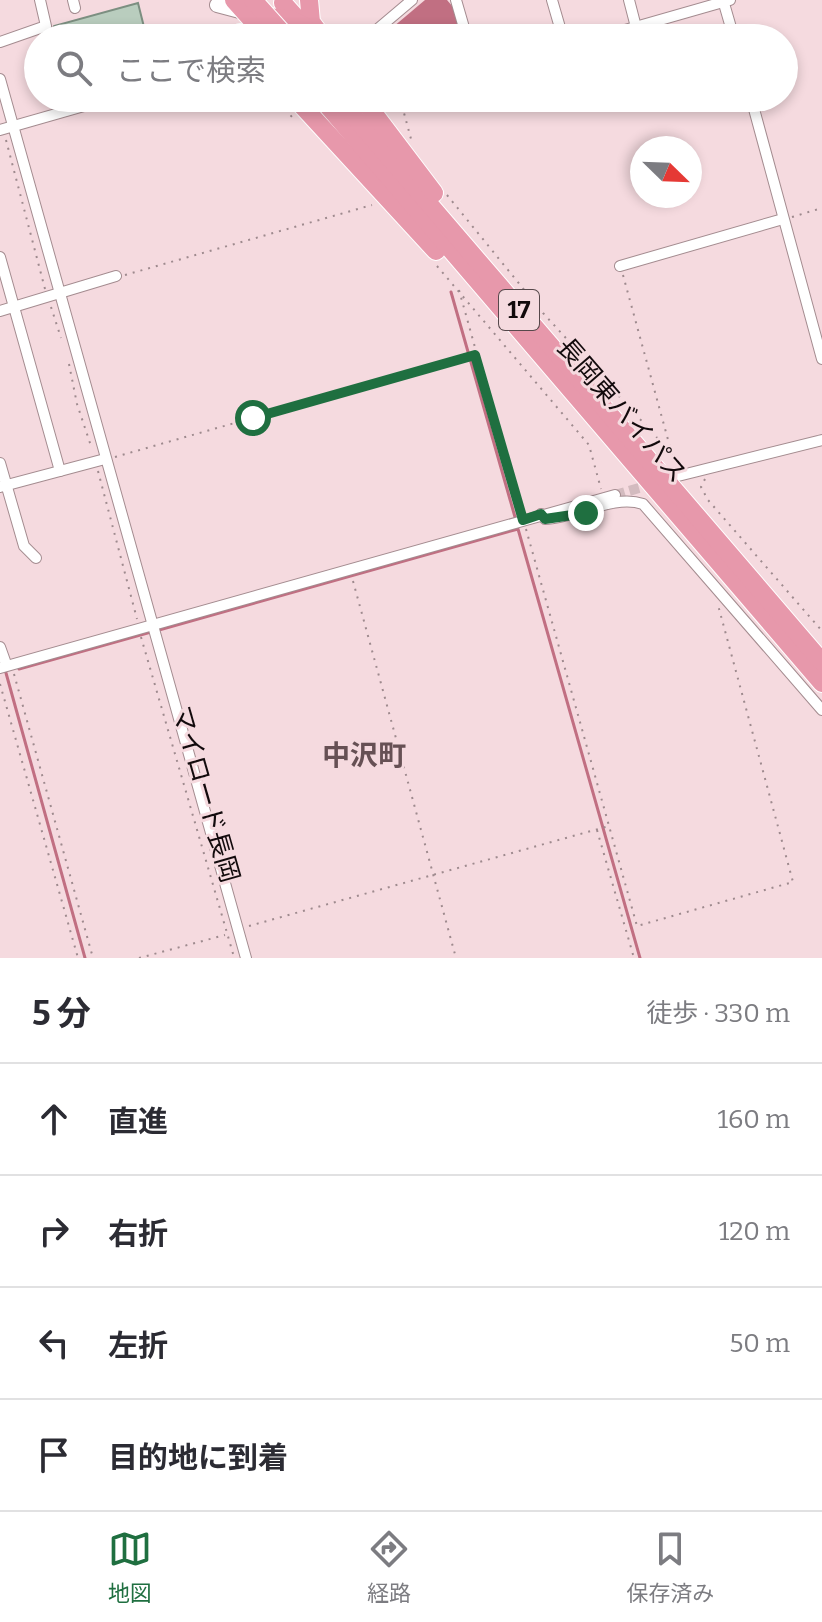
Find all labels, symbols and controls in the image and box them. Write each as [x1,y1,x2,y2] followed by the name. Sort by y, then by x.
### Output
[24,24,798,112] search box
[52,46,96,90] icon: search
[116,53,266,89] text: ここで検索
[630,136,702,208] north arrow
[499,290,539,330] road number: 17
[550,332,693,489] street label: 長岡東バイパス
[235,400,271,436] route start
[568,495,604,531] route end
[166,702,246,886] street label: マイロード長岡
[322,739,406,772] district label: 中沢町
[32,993,91,1034] text: 5 分
[646,998,790,1029] text: 徒歩 · 330 m
[32,1097,76,1141] icon: ahead
[108,1104,168,1140] text: 直進
[718,1104,790,1135] text: 160 m
[32,1209,76,1253] icon: right
[108,1216,168,1252] text: 右折
[719,1216,790,1247] text: 120 m
[32,1321,76,1365] icon: left
[108,1328,168,1364] text: 左折
[729,1328,790,1359] text: 50 m
[32,1433,76,1477] icon: arrive
[108,1440,288,1476] text: 目的地に到着
[108,1527,152,1607] tab: 地図
[367,1527,411,1607] tab: 経路
[626,1527,714,1607] tab: 保存済み

